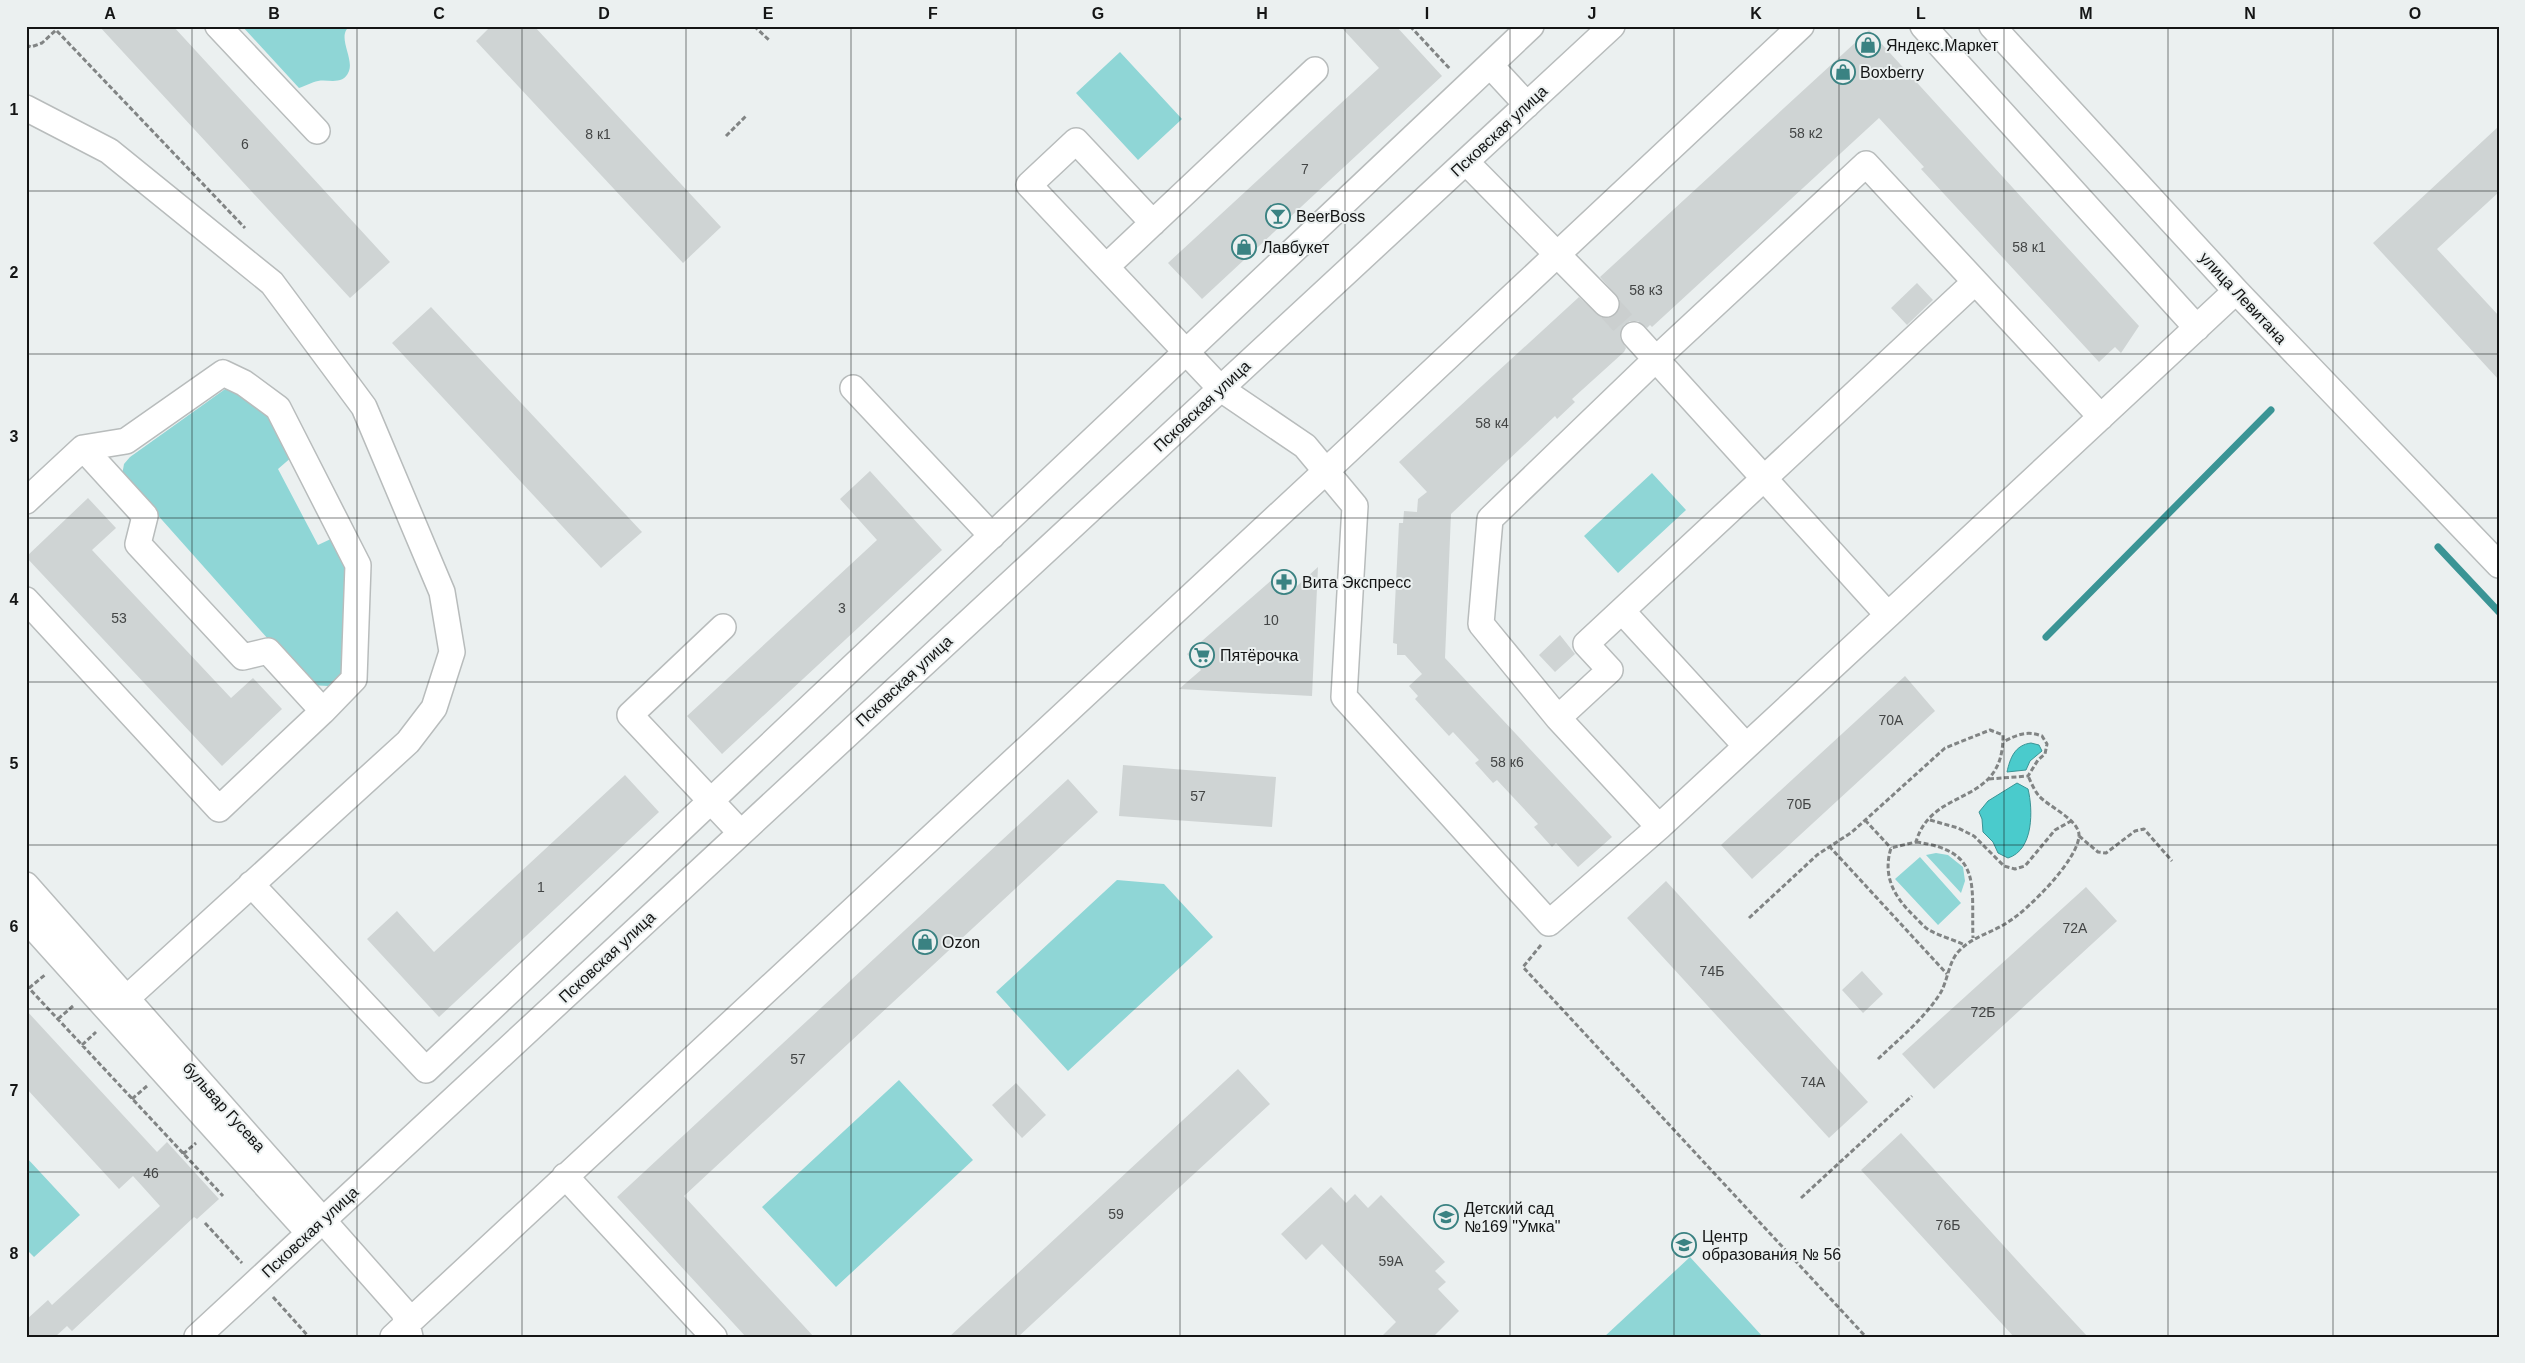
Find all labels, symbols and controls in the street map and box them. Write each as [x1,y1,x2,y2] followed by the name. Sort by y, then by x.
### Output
[104,5,116,22] text: A
[268,5,280,22] text: B
[433,5,445,22] text: C
[598,5,610,22] text: D
[763,5,774,22] text: E
[928,5,938,22] text: F
[1092,5,1104,22] text: G
[1256,5,1268,22] text: H
[1425,5,1429,22] text: I
[1588,5,1596,22] text: J
[1750,5,1762,22] text: K
[1916,5,1926,22] text: L
[2079,5,2093,22] text: M
[2244,5,2256,22] text: N
[2409,5,2421,22] text: O
[1855,32,1881,58] shop icon: Яндекс.Маркет
[1886,37,1999,54] place label: Яндекс.Маркет
[1830,59,1856,85] shop icon: Boxberry
[1860,64,1924,81] place label: Boxberry
[1447,82,1551,180] street label: Псковская улица
[10,101,19,118] text: 1
[1789,125,1823,141] house number: 58 к2
[585,126,611,142] house number: 8 к1
[241,136,249,152] house number: 6
[1301,161,1309,177] house number: 7
[1265,203,1291,229] bar icon: BeerBoss
[1296,208,1365,225] place label: BeerBoss
[1231,234,1257,260] shop icon: Лавбукет
[1262,239,1330,256] place label: Лавбукет
[2012,239,2046,255] house number: 58 к1
[2196,249,2290,347] street label: улица Левитана
[10,264,19,281] text: 2
[1629,282,1663,298] house number: 58 к3
[1150,357,1254,455] street label: Псковская улица
[1475,415,1509,431] house number: 58 к4
[10,428,19,445] text: 3
[1271,569,1297,595] pharmacy icon: Вита Экспресс
[1302,574,1411,591] place label: Вита Экспресс
[10,591,19,608] text: 4
[838,600,846,616] house number: 3
[111,610,127,626] house number: 53
[1263,612,1279,628] house number: 10
[852,632,956,730] street label: Псковская улица
[1189,642,1215,668] supermarket icon: Пятёрочка
[1220,647,1299,664] place label: Пятёрочка
[1879,712,1904,728] house number: 70А
[1490,754,1524,770] house number: 58 к6
[10,755,19,772] text: 5
[1190,788,1206,804] house number: 57
[1787,796,1811,812] house number: 70Б
[537,879,545,895] house number: 1
[555,908,659,1006] street label: Псковская улица
[10,918,19,935] text: 6
[2063,920,2088,936] house number: 72А
[912,929,938,955] shop icon: Ozon
[942,934,980,951] place label: Ozon
[1700,963,1724,979] house number: 74Б
[1971,1004,1995,1020] house number: 72Б
[790,1051,806,1067] house number: 57
[179,1059,269,1155] street label: бульвар Гусева
[1801,1074,1826,1090] house number: 74А
[10,1082,19,1099] text: 7
[143,1165,159,1181] house number: 46
[258,1183,362,1281] street label: Псковская улица
[1464,1200,1560,1235] place label: Детский сад №169 "Умка"
[1433,1204,1459,1230] school or university icon: Детский сад №169 "Умка"
[1108,1206,1124,1222] house number: 59
[1936,1217,1960,1233] house number: 76Б
[1702,1228,1841,1263] place label: Центр образования № 56
[1671,1232,1697,1258] school or university icon: Центр образования № 56
[10,1245,19,1262] text: 8
[1379,1253,1404,1269] house number: 59А

